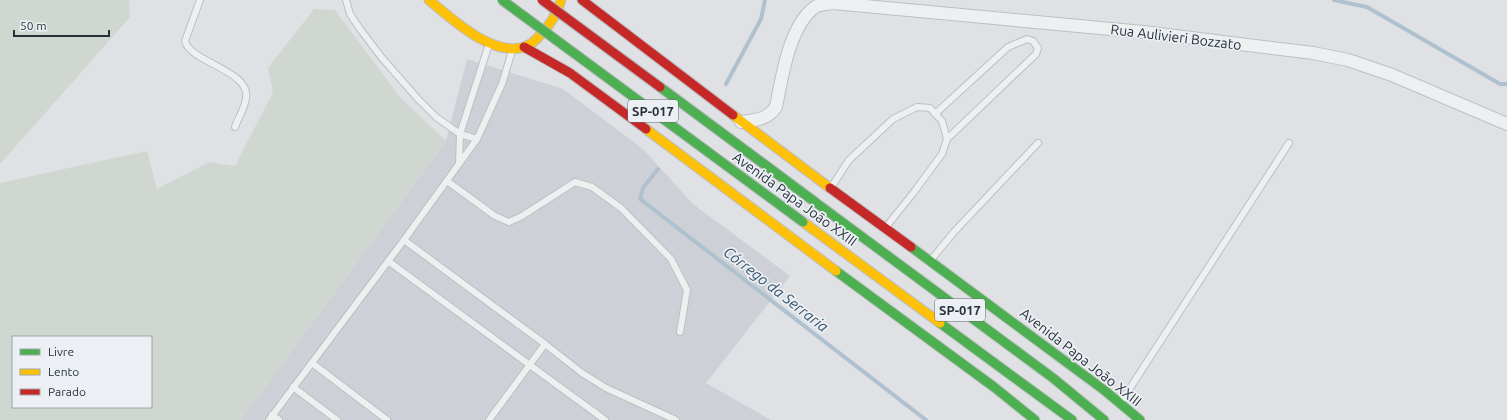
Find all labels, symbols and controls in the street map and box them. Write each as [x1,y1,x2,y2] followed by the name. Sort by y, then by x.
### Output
[14,12,109,38] scale bar
[20,19,47,32] text: 50 m
[1110,21,1242,53] street label: Rua Aulivieri Bozzato
[628,100,678,122] road number: SP-017
[730,149,860,249] street label: Avenida Papa João XXIII
[720,243,832,335] water label: Córrego da Serraria
[935,299,985,321] road number: SP-017
[1017,305,1145,409] street label: Avenida Papa João XXIII
[12,336,152,408] legend
[48,345,74,358] text: Livre
[48,365,79,378] text: Lento
[48,385,86,398] text: Parado

